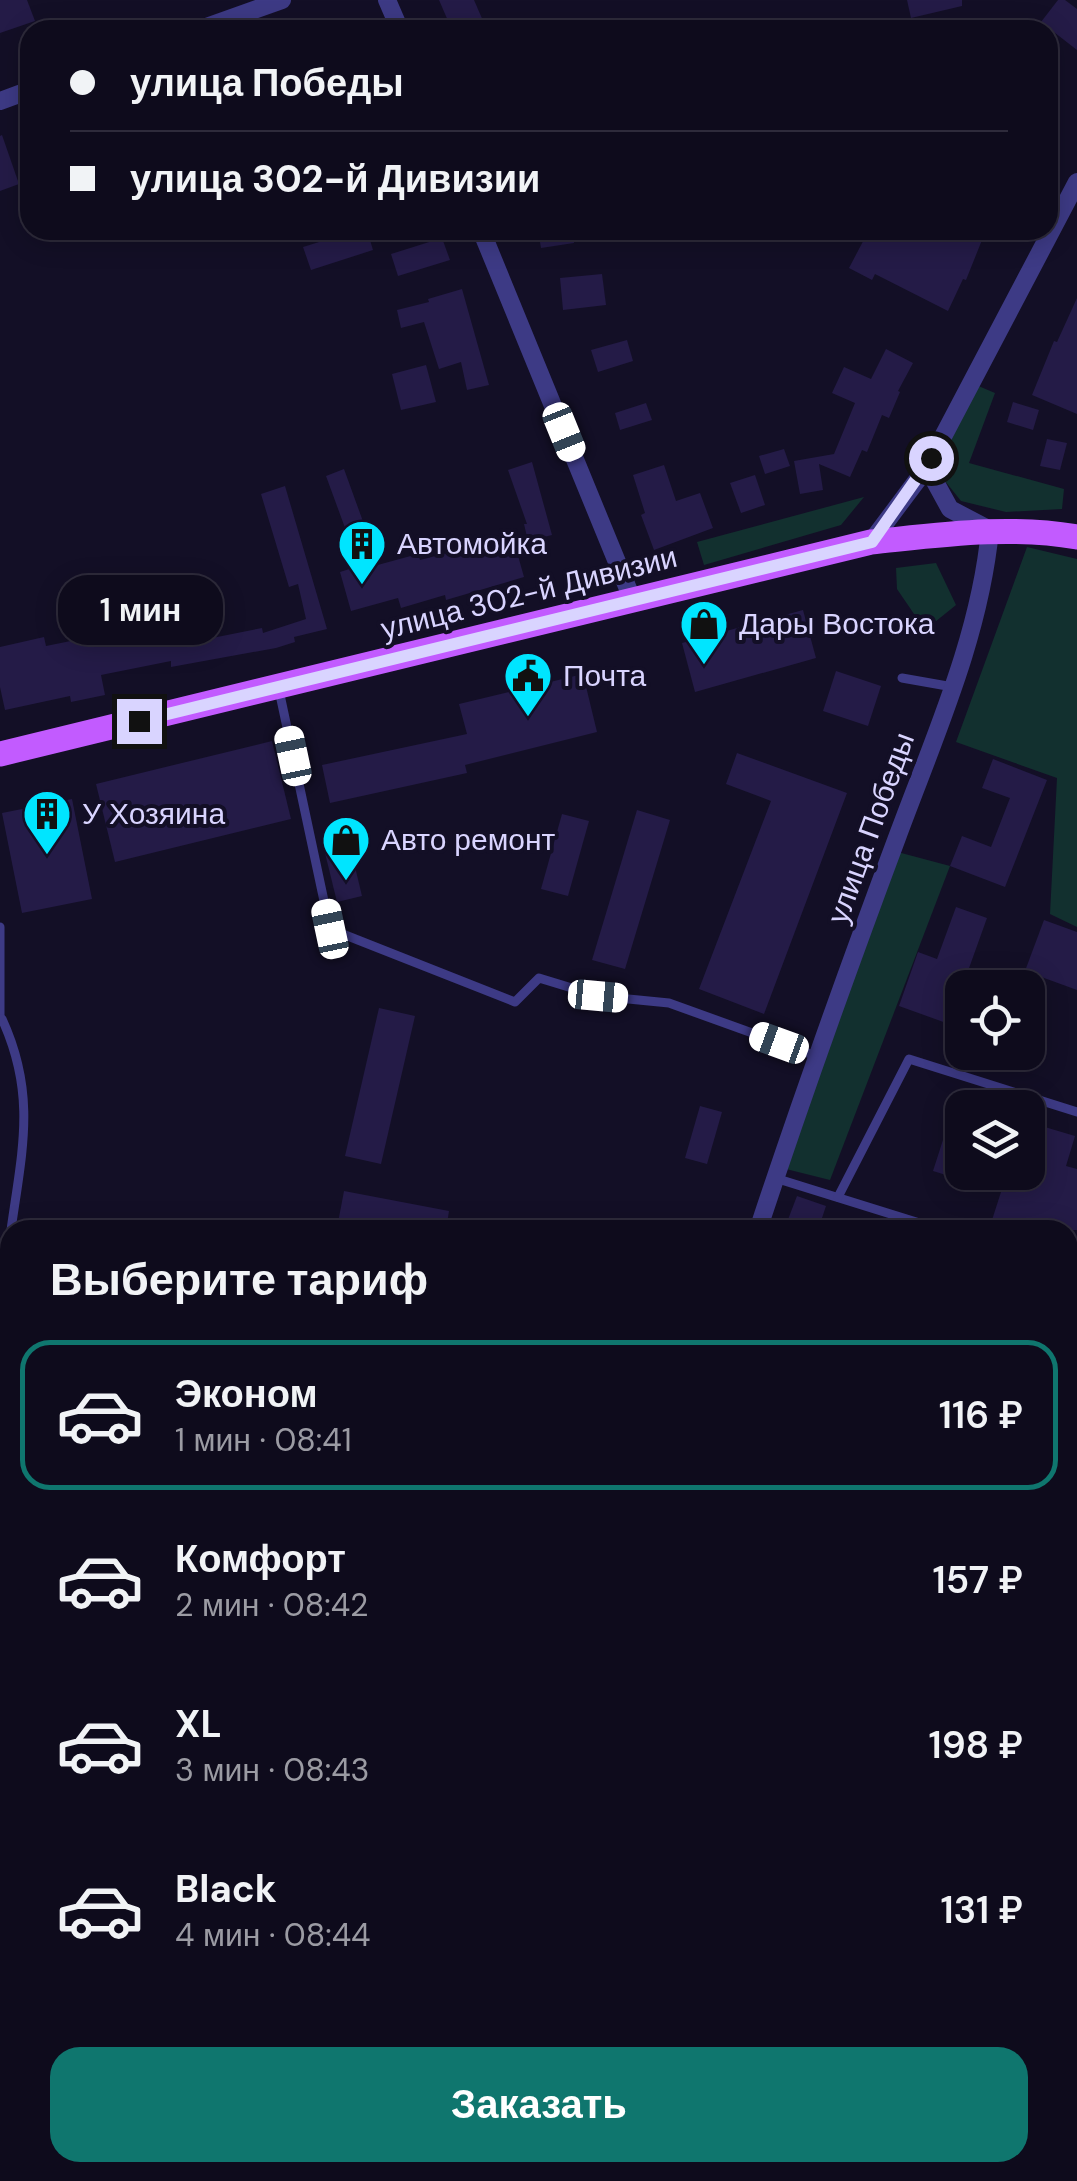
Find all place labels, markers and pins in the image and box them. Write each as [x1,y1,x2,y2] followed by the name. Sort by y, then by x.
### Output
[336,518,388,586] building icon: Автомойка
[397,524,547,563] place label: Автомойка
[678,598,730,666] shop icon: Дары Востока
[739,604,935,643] place label: Дары Востока
[502,650,554,718] public building icon: Почта
[563,656,647,695] place label: Почта
[21,788,73,856] building icon: У Хозяина
[82,794,225,833] place label: У Хозяина
[320,814,372,882] shop icon: Авто ремонт
[381,820,556,859] place label: Авто ремонт

